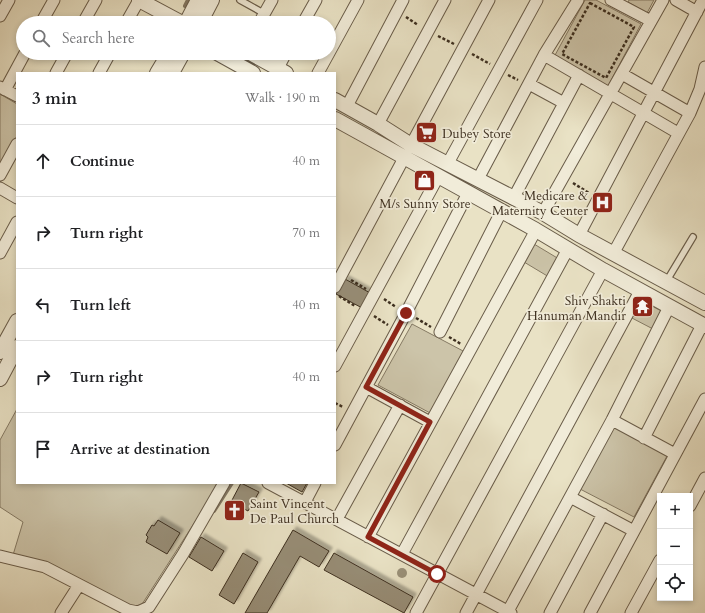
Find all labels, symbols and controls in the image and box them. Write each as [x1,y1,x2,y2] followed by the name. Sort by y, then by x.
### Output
[16,16,336,60] search box
[30,27,52,49] icon: search
[62,28,135,48] text: Search here
[32,87,77,110] text: 3 min
[245,89,320,107] text: Walk · 190 m
[414,120,440,146] supermarket icon: Dubey Store
[442,125,511,143] place label: Dubey Store
[32,150,54,172] icon: ahead
[70,151,135,171] text: Continue
[292,152,320,170] text: 40 m
[412,168,438,194] shop icon: M/s Sunny Store
[492,187,588,220] place label: Medicare & Maternity Center
[590,189,616,215] hospital icon: Medicare & Maternity Center
[379,195,471,213] place label: M/s Sunny Store
[32,222,54,244] icon: right
[70,223,143,243] text: Turn right
[292,224,320,242] text: 70 m
[527,292,626,325] place label: Shiv Shakti Hanuman Mandir
[32,294,54,316] icon: left
[629,294,655,320] temple icon: Shiv Shakti Hanuman Mandir
[70,295,131,315] text: Turn left
[292,296,320,314] text: 40 m
[397,304,415,322] route end
[32,366,54,388] icon: right
[70,367,143,387] text: Turn right
[292,368,320,386] text: 40 m
[32,438,54,460] icon: arrive
[70,439,210,459] text: Arrive at destination
[657,493,693,601] map controls
[657,493,693,529] button: +
[250,495,339,528] place label: Saint Vincent De Paul Church
[221,497,247,523] church icon: Saint Vincent De Paul Church
[657,529,693,565] button: −
[428,565,446,583] route start
[657,565,693,601] button: locate

